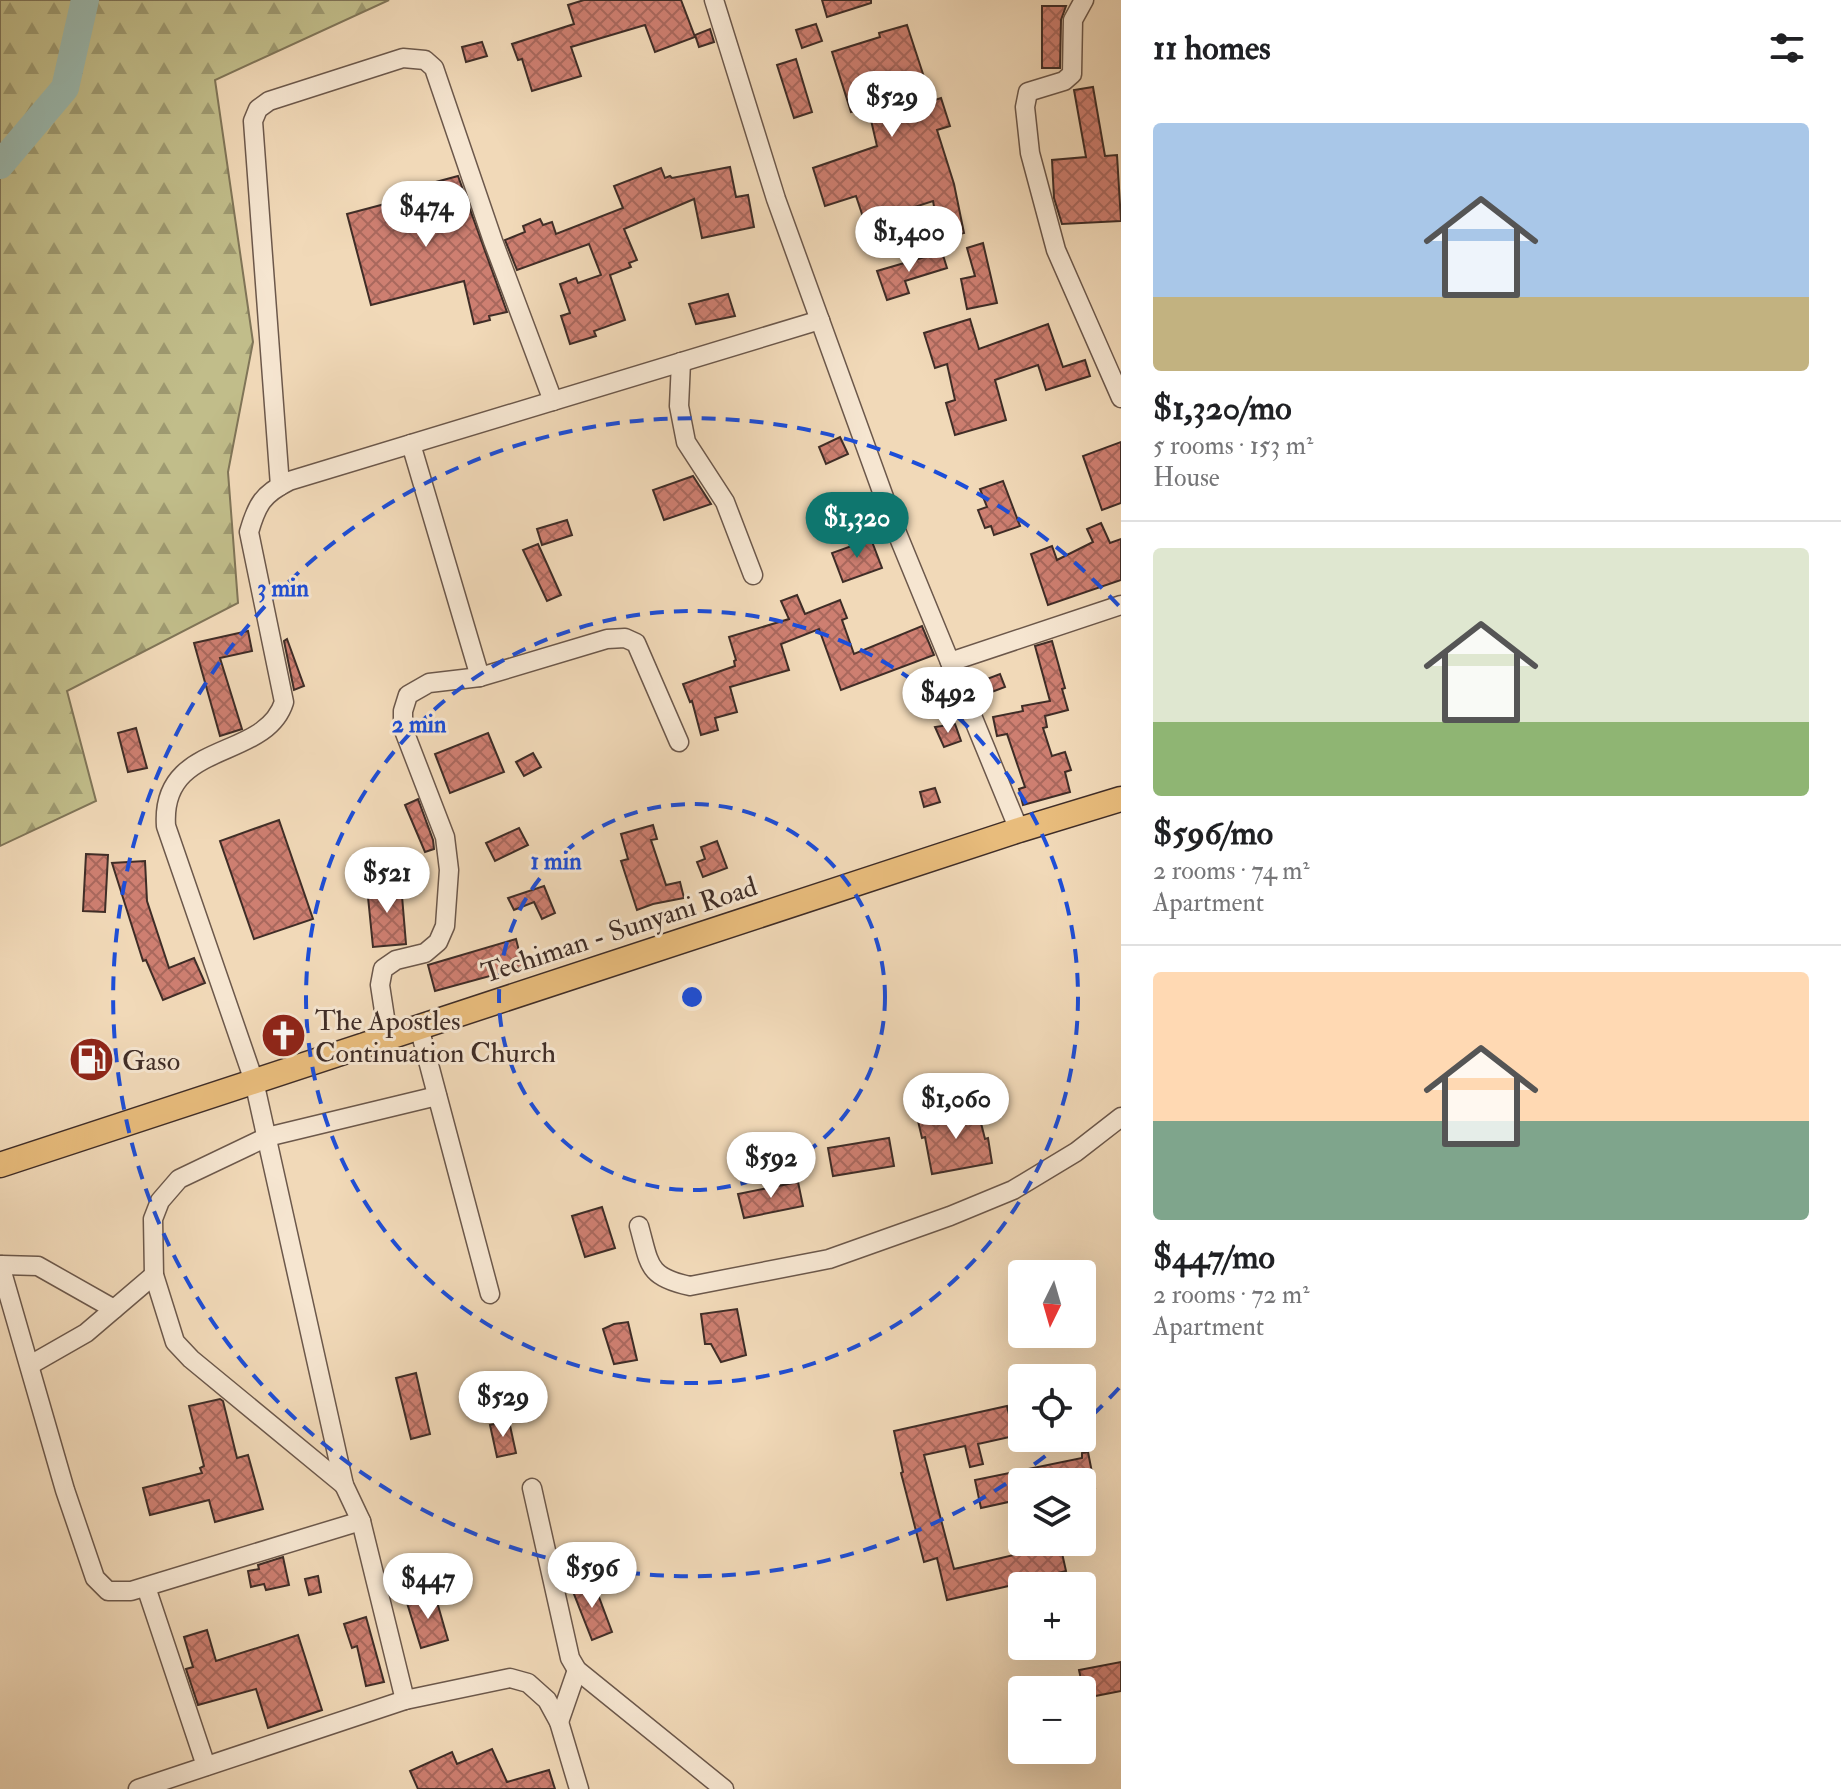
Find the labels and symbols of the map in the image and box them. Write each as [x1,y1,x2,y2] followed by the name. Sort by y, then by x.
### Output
[845,71,939,139] pin: $529
[379,181,473,249] pin: $474
[844,206,974,274] pin: $1,400
[792,492,922,560] pin: $1,320
[257,573,309,604] text: 3 min
[901,667,995,735] pin: $492
[392,709,447,740] text: 2 min
[531,846,582,877] text: 1 min
[340,847,434,915] pin: $521
[477,869,762,992] street label: Techiman - Sunyani Road
[678,983,706,1011] centre of rings
[315,1004,556,1071] place label: The Apostles Continuation Church
[260,1012,308,1060] church icon: The Apostles Continuation Church
[67,1036,115,1084] fuel station icon: Gaso
[122,1044,180,1079] place label: Gaso
[891,1073,1021,1141] pin: $1,060
[724,1132,818,1200] pin: $592
[1008,1260,1096,1348] north arrow
[456,1371,550,1439] pin: $529
[545,1542,639,1610] pin: $596
[381,1553,475,1621] pin: $447

